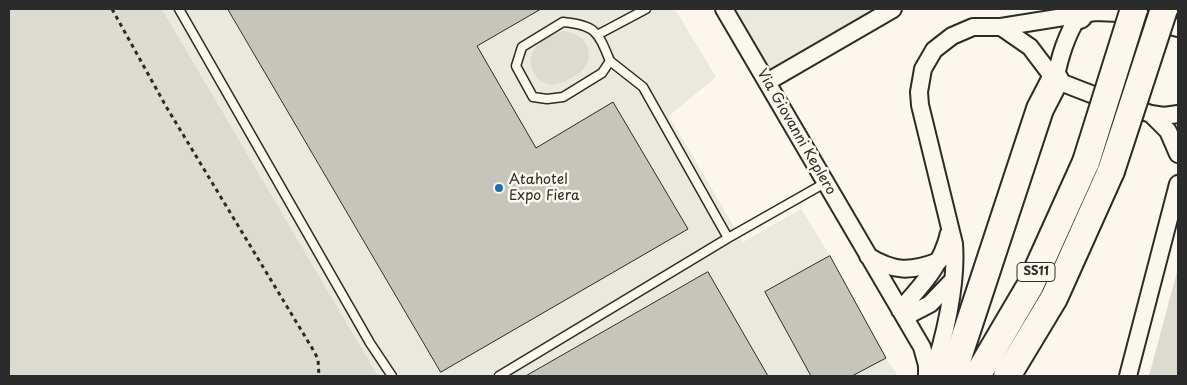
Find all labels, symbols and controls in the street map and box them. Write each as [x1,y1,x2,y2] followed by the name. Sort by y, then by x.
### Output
[753,66,839,198] street label: Via Giovanni Keplero
[509,172,580,204] place label: Atahotel Expo Fiera
[493,182,505,194] marker: Atahotel Expo Fiera
[1017,262,1055,282] road number: SS11

